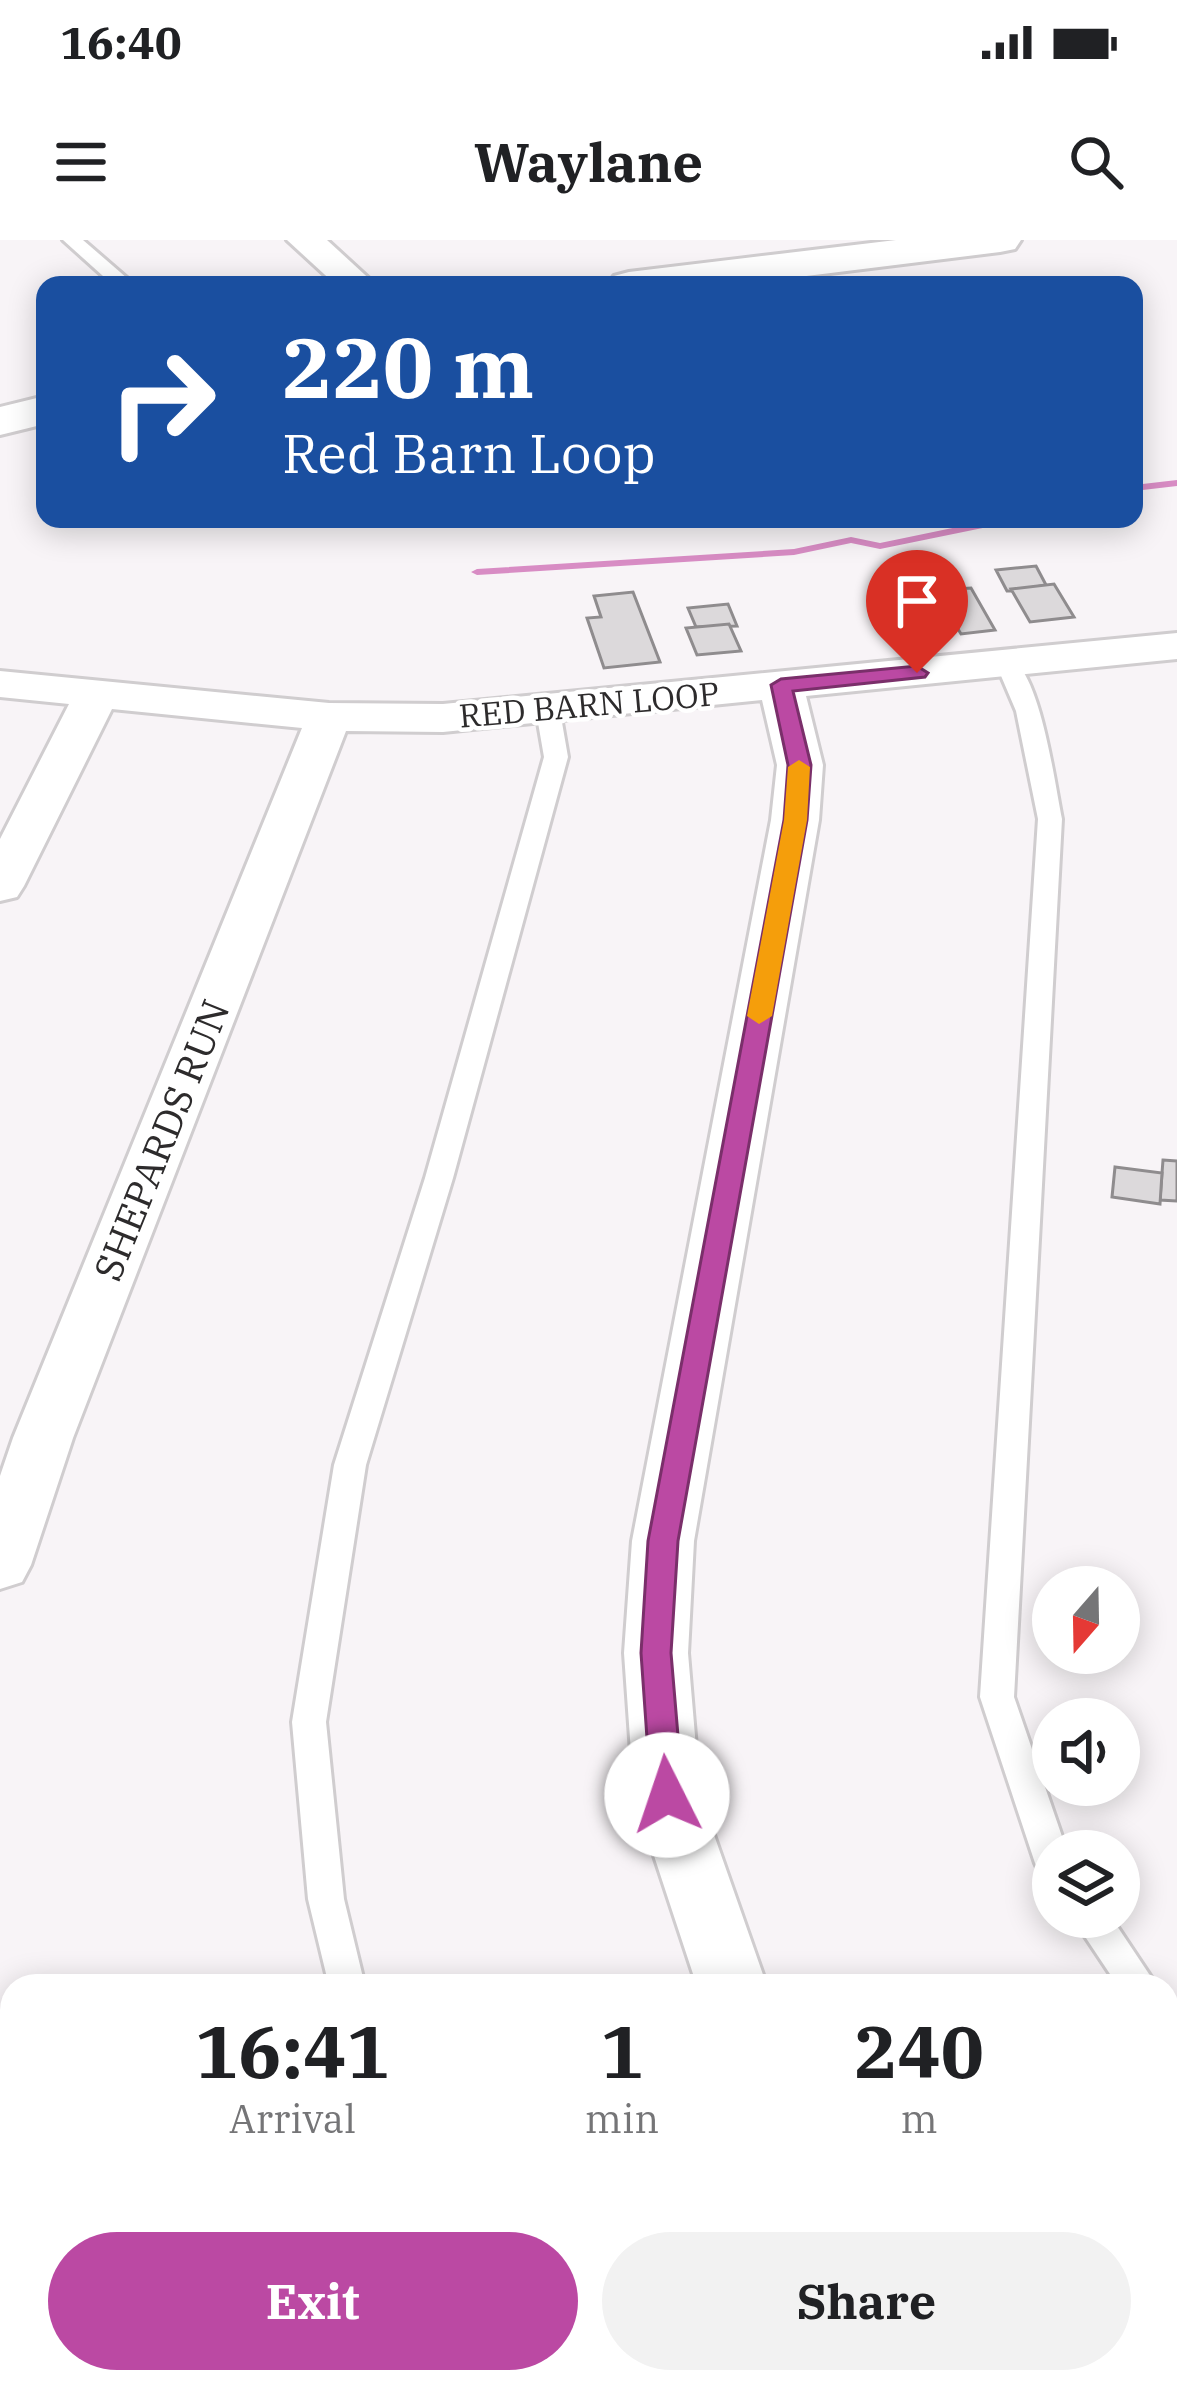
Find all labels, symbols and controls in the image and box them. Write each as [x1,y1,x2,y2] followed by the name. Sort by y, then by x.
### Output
[60,13,182,71] text: 16:40
[474,127,703,197] text: Waylane
[48,129,114,195] icon: menu
[1063,129,1129,195] icon: search
[282,312,534,421] text: 220 m
[84,324,240,480] icon: right
[282,418,656,488] text: Red Barn Loop
[866,550,968,673] pin
[884,568,950,634] icon: arrive
[457,671,721,737] street label: RED BARN LOOP
[81,992,241,1288] street label: SHEPARDS RUN
[1032,1566,1140,1674] north arrow
[1032,1566,1140,1938] map controls
[1032,1698,1140,1806] button: sound
[604,1732,730,1858] position arrow
[1032,1830,1140,1938] button: layers
[195,2004,390,2098] text: 16:41
[600,2004,644,2098] text: 1
[854,2004,984,2098] text: 240
[229,2093,356,2144] text: Arrival
[585,2093,659,2144] text: min
[901,2093,938,2144] text: m
[48,2232,578,2370] button: Exit
[602,2232,1131,2370] button: Share

